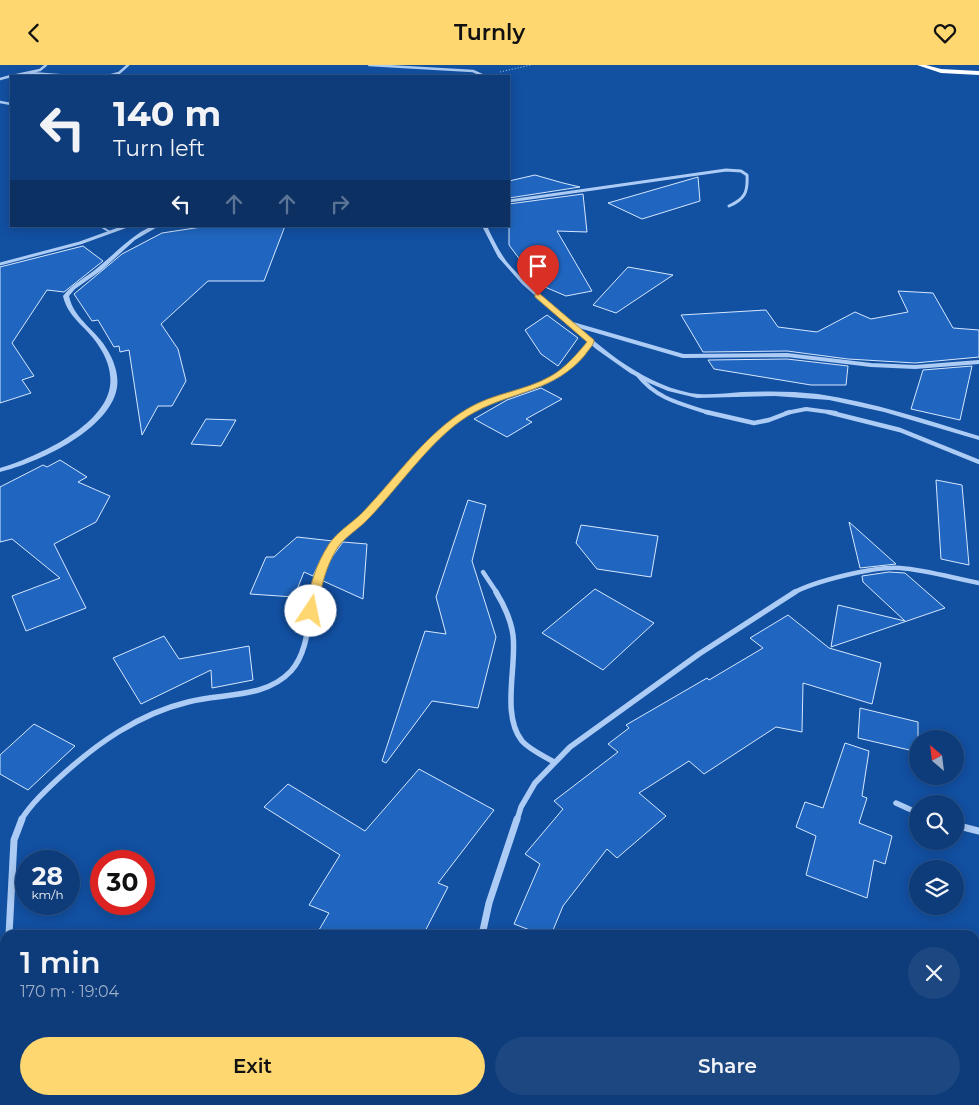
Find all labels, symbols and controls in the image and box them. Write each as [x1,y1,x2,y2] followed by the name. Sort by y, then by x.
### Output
[20,19,48,47] icon: back
[454,19,525,46] text: Turnly
[931,19,959,47] icon: heart
[113,92,221,135] text: 140 m
[30,95,95,160] icon: left
[113,135,205,162] text: Turn left
[167,190,195,218] icon: left
[220,190,248,218] icon: ahead
[273,190,301,218] icon: ahead
[326,190,354,218] icon: right
[517,245,559,296] pin
[524,252,552,280] icon: arrive
[284,584,336,636] position arrow
[909,730,964,785] north arrow
[909,730,964,915] map controls
[909,795,964,850] button: search
[90,850,155,915] speed limit sign: 30
[909,860,964,915] button: layers
[32,861,63,891] text: 28
[31,887,64,902] text: km/h
[20,944,101,981] text: 1 min
[908,947,960,999] button: close
[20,982,119,1001] text: 170 m · 19:04
[20,1037,485,1095] button: Exit
[495,1037,960,1095] button: Share

